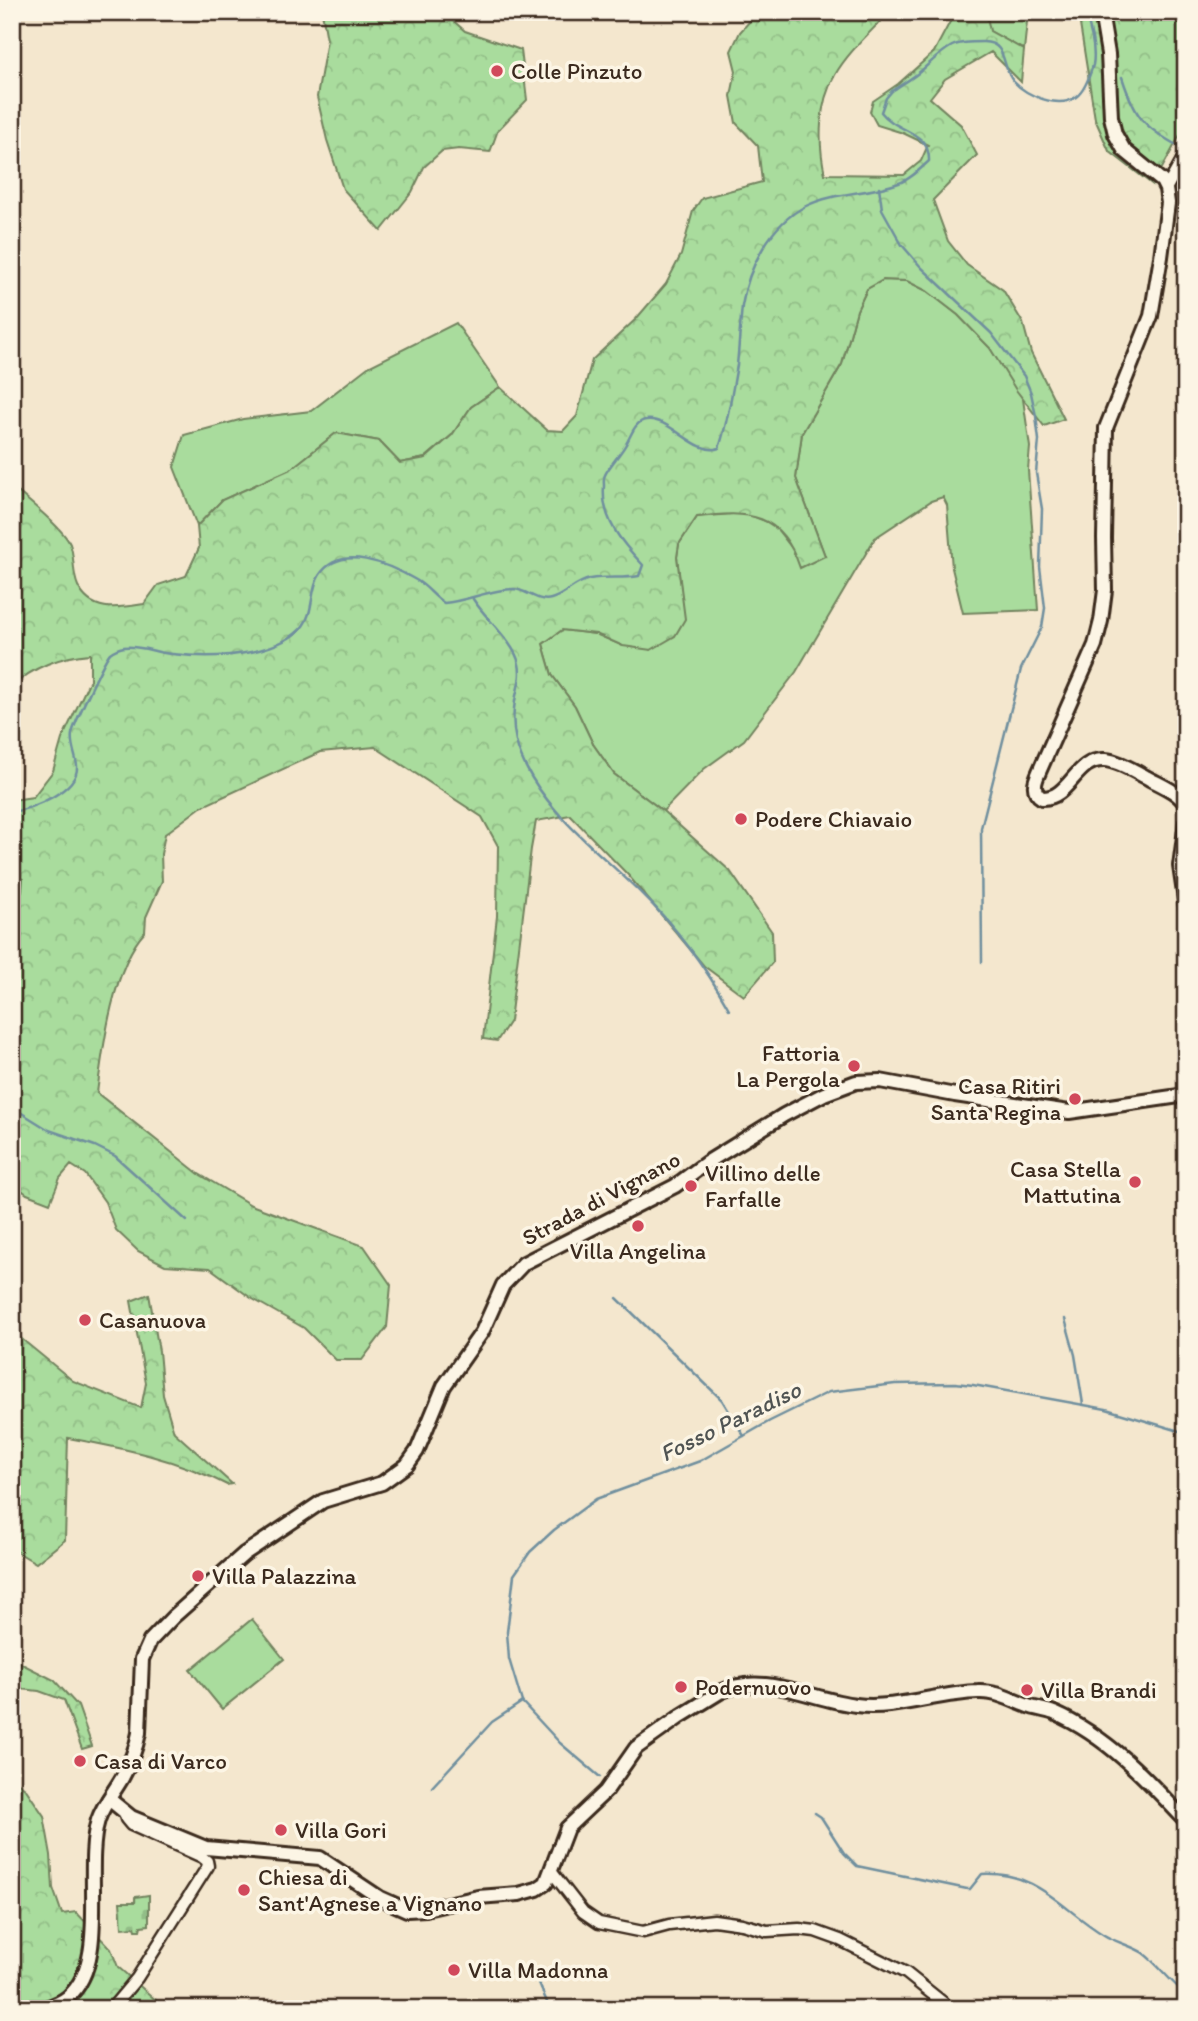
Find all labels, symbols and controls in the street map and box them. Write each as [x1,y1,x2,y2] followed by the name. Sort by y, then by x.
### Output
[511,57,642,85] place label: Colle Pinzuto
[489,63,505,79] marker: Colle Pinzuto
[755,805,912,833] place label: Podere Chiavaio
[733,811,749,827] marker: Podere Chiavaio
[736,1039,840,1093] place label: Fattoria La Pergola
[846,1058,862,1074] marker: Fattoria La Pergola
[931,1072,1061,1126] place label: Casa Ritiri Santa Regina
[1067,1091,1083,1107] marker: Casa Ritiri Santa Regina
[517,1145,685,1251] street label: Strada di Vignano
[1010,1155,1121,1209] place label: Casa Stella Mattutina
[705,1159,821,1213] place label: Villino delle Farfalle
[1127,1174,1143,1190] marker: Casa Stella Mattutina
[683,1178,699,1194] marker: Villino delle Farfalle
[630,1218,646,1234] marker: Villa Angelina
[570,1237,706,1265] place label: Villa Angelina
[99,1306,206,1334] place label: Casanuova
[77,1312,93,1328] marker: Casanuova
[655,1374,806,1468] water label: Fosso Paradiso
[212,1562,357,1590] place label: Villa Palazzina
[190,1568,206,1584] marker: Villa Palazzina
[695,1673,811,1701] place label: Podernuovo
[1041,1676,1157,1704] place label: Villa Brandi
[673,1679,689,1695] marker: Podernuovo
[1019,1682,1035,1698] marker: Villa Brandi
[94,1747,227,1775] place label: Casa di Varco
[72,1753,88,1769] marker: Casa di Varco
[295,1816,387,1844] place label: Villa Gori
[273,1822,289,1838] marker: Villa Gori
[258,1863,482,1917] place label: Chiesa di Sant'Agnese a Vignano
[236,1882,252,1898] marker: Chiesa di Sant'Agnese a Vignano
[468,1956,608,1984] place label: Villa Madonna
[446,1962,462,1978] marker: Villa Madonna

